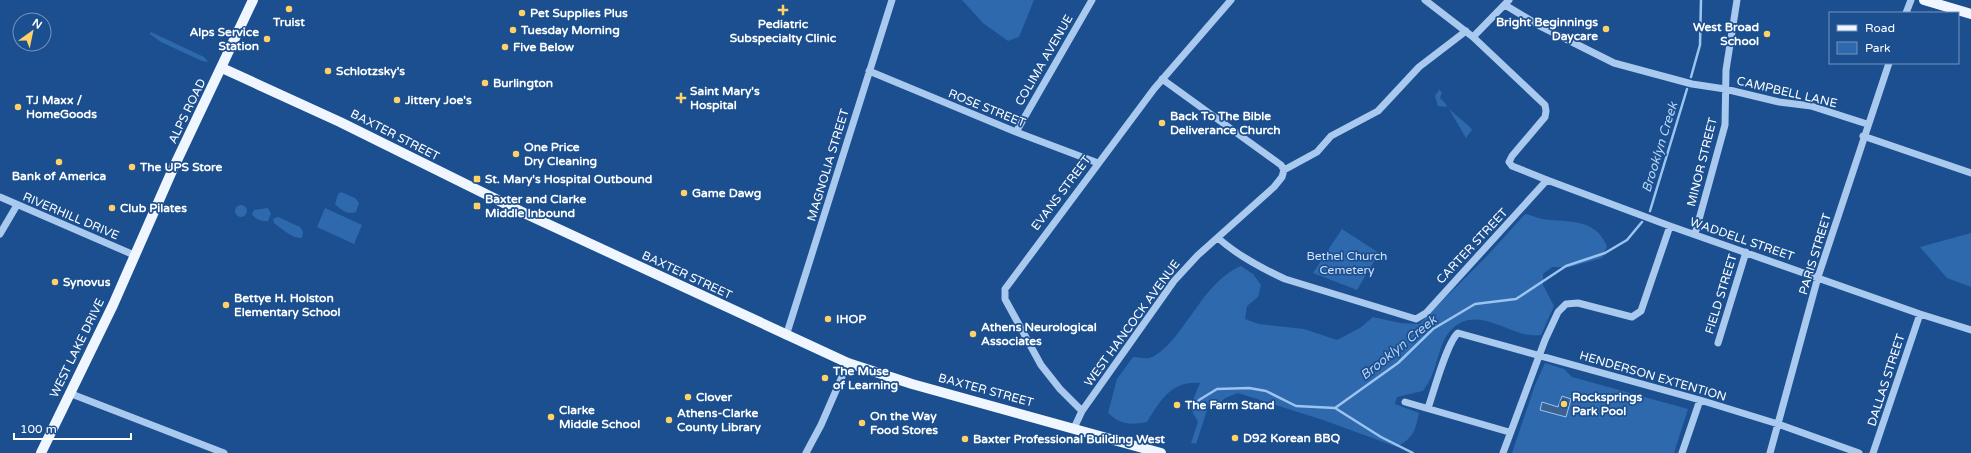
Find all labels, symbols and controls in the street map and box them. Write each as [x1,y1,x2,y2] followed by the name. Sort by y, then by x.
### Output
[284,4,294,14] marker: Truist
[777,4,789,16] marker: Pediatric Subspecialty Clinic
[530,6,628,21] place label: Pet Supplies Plus
[517,8,527,18] marker: Pet Supplies Plus
[12,12,52,52] north arrow
[1012,12,1076,108] street label: COLIMA AVENUE
[1829,12,1959,64] legend
[272,15,305,29] place label: Truist
[1496,15,1598,44] place label: Bright Beginnings Daycare
[30,16,44,32] text: N
[730,17,837,46] place label: Pediatric Subspecialty Clinic
[1693,20,1759,48] place label: West Broad School
[1865,21,1895,35] text: Road
[520,23,620,38] place label: Tuesday Morning
[1601,24,1611,34] marker: Bright Beginnings Daycare
[189,25,259,53] place label: Alps Service Station
[508,25,518,35] marker: Tuesday Morning
[1762,29,1772,39] marker: West Broad School
[262,34,272,44] marker: Alps Service Station
[513,40,575,54] place label: Five Below
[1865,41,1891,55] text: Park
[500,42,510,52] marker: Five Below
[336,64,405,79] place label: Schlotzsky's
[323,66,333,76] marker: Schlotzsky's
[1735,74,1839,110] street label: CAMPBELL LANE
[165,76,209,146] street label: ALPS ROAD
[493,76,553,91] place label: Burlington
[480,78,490,88] marker: Burlington
[690,84,760,113] place label: Saint Mary's Hospital
[946,86,1028,130] street label: ROSE STREET
[675,92,687,104] marker: Saint Mary's Hospital
[25,93,97,121] place label: TJ Maxx / HomeGoods
[404,93,472,108] place label: Jittery Joe's
[392,95,402,105] marker: Jittery Joe's
[1639,99,1682,194] water label: Brooklyn Creek
[13,102,23,112] marker: TJ Maxx / HomeGoods
[348,107,442,164] street label: BAXTER STREET
[804,107,852,223] street label: MAGNOLIA STREET
[1170,109,1281,137] place label: Back To The Bible Deliverance Church
[1684,115,1720,208] street label: MINOR STREET
[1157,118,1167,128] marker: Back To The Bible Deliverance Church
[524,140,597,169] place label: One Price Dry Cleaning
[511,149,521,159] marker: One Price Dry Cleaning
[1028,152,1094,233] street label: EVANS STREET
[54,157,64,167] marker: Bank of America
[139,160,222,174] place label: The UPS Store
[127,162,137,172] marker: The UPS Store
[12,169,106,183] place label: Bank of America
[485,172,652,187] place label: St. Mary's Hospital Outbound
[472,174,482,184] marker: St. Mary's Hospital Outbound
[692,186,761,201] place label: Game Dawg
[679,188,689,198] marker: Game Dawg
[21,189,121,243] street label: RIVERHILL DRIVE
[485,192,586,220] place label: Baxter and Clarke Middle Inbound
[120,201,187,215] place label: Club Pilates
[472,201,482,211] marker: Baxter and Clarke Middle Inbound
[107,203,117,213] marker: Club Pilates
[1433,205,1511,287] street label: CARTER STREET
[1796,211,1834,296] street label: PARIS STREET
[1688,215,1797,264] street label: WADDELL STREET
[640,248,735,302] street label: BAXTER STREET
[1307,249,1387,277] park label: Bethel Church Cemetery
[1702,252,1740,336] street label: FIELD STREET
[1081,257,1183,389] street label: WEST HANCOCK AVENUE
[63,275,111,290] place label: Synovus
[50,277,60,287] marker: Synovus
[234,291,341,320] place label: Bettye H. Holston Elementary School
[47,296,107,400] street label: WEST LAKE DRIVE
[221,300,231,310] marker: Bettye H. Holston Elementary School
[836,312,866,326] place label: IHOP
[1357,312,1441,383] water label: Brooklyn Creek
[823,314,833,324] marker: IHOP
[981,320,1097,348] place label: Athens Neurological Associates
[968,329,978,339] marker: Athens Neurological Associates
[1864,331,1908,428] street label: DALLAS STREET
[1578,348,1728,404] street label: HENDERSON EXTENTION
[832,364,898,393] place label: The Muse of Learning
[937,371,1036,410] street label: BAXTER STREET
[820,373,830,383] marker: The Muse of Learning
[696,390,733,404] place label: Clover
[1572,390,1643,418] place label: Rocksprings Park Pool
[683,392,693,402] marker: Clover
[1184,398,1275,412] place label: The Farm Stand
[1559,399,1569,409] marker: Rocksprings Park Pool
[1172,400,1182,410] marker: The Farm Stand
[559,403,640,431] place label: Clarke Middle School
[677,406,761,435] place label: Athens-Clarke County Library
[870,409,938,437] place label: On the Way Food Stores
[546,412,556,422] marker: Clarke Middle School
[14,415,131,441] scale bar
[664,415,674,425] marker: Athens-Clarke County Library
[857,418,867,428] marker: On the Way Food Stores
[20,422,57,436] text: 100 m
[1243,431,1341,445] place label: D92 Korean BBQ
[973,432,1165,447] place label: Baxter Professional Building West
[1230,433,1240,443] marker: D92 Korean BBQ
[960,434,970,444] marker: Baxter Professional Building West

